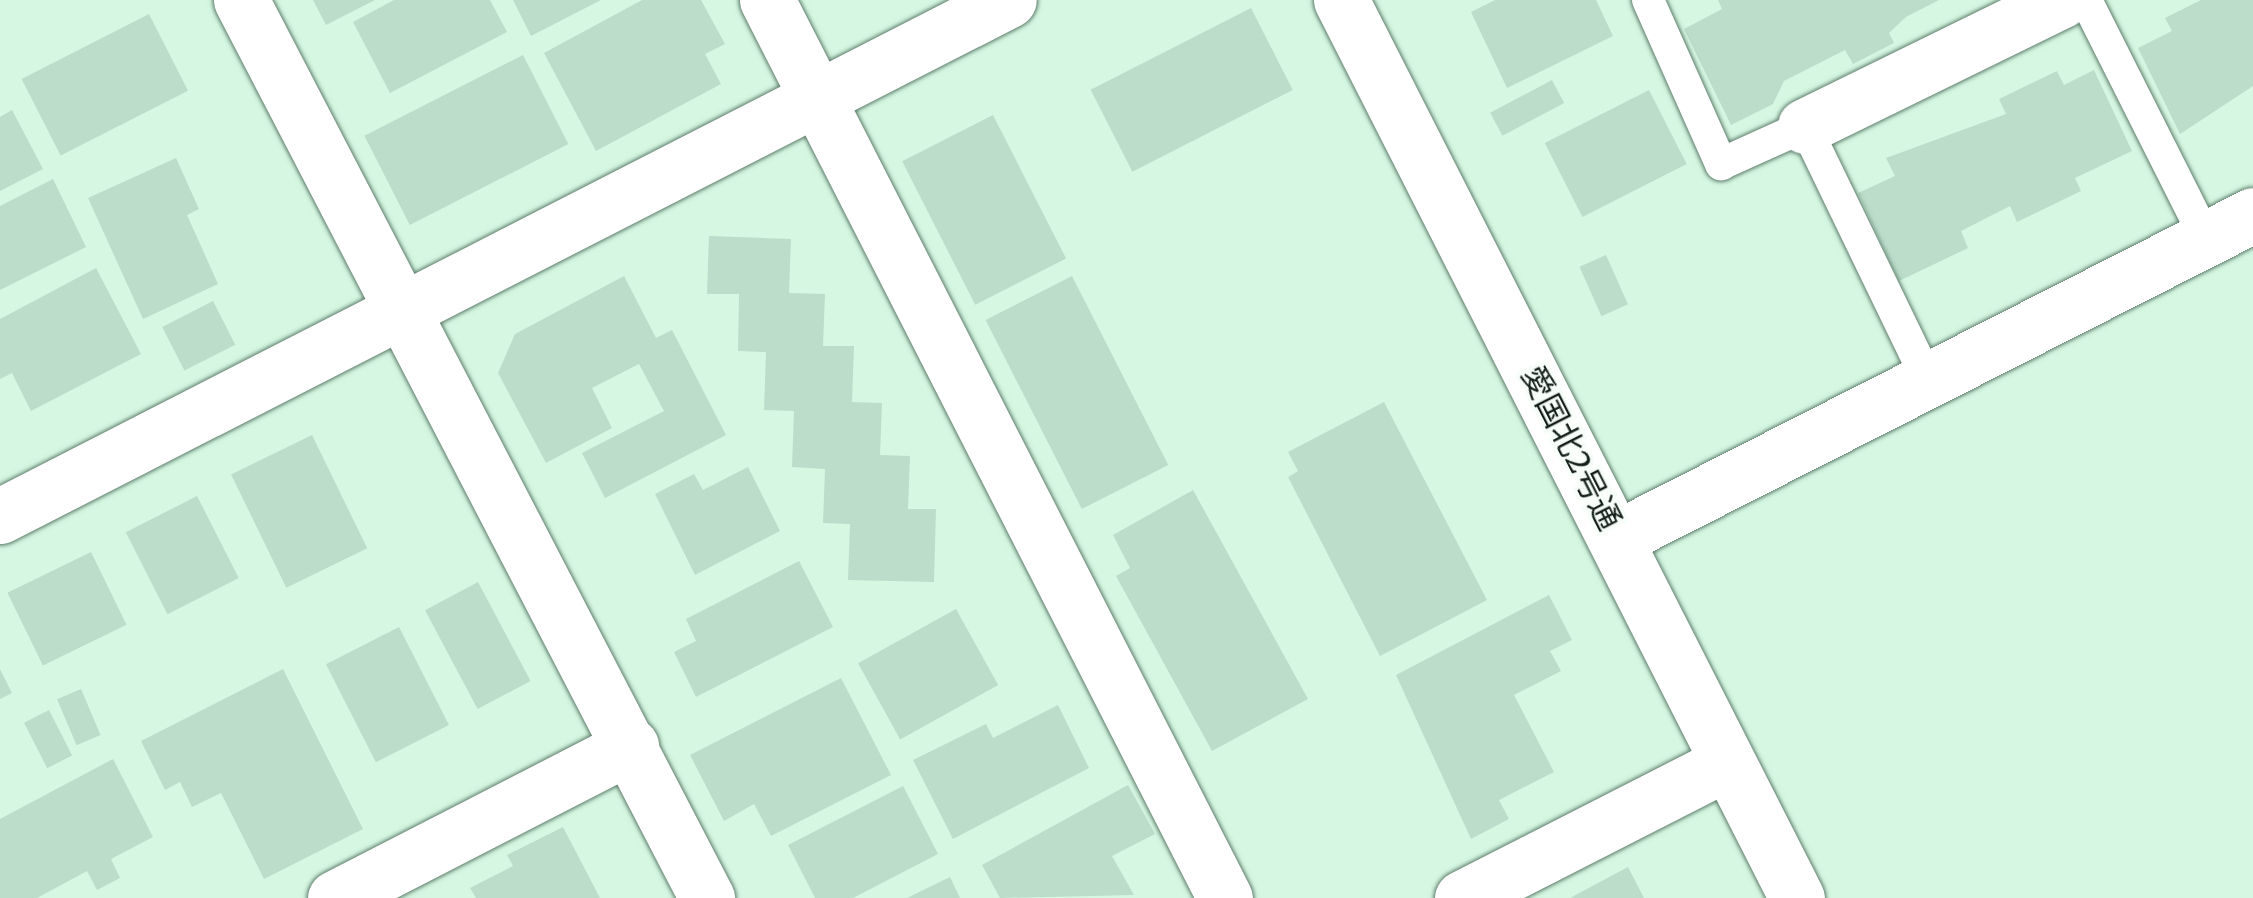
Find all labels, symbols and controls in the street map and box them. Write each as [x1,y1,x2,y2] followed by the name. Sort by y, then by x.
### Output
[1513,360,1629,536] street label: 愛国北2号通

